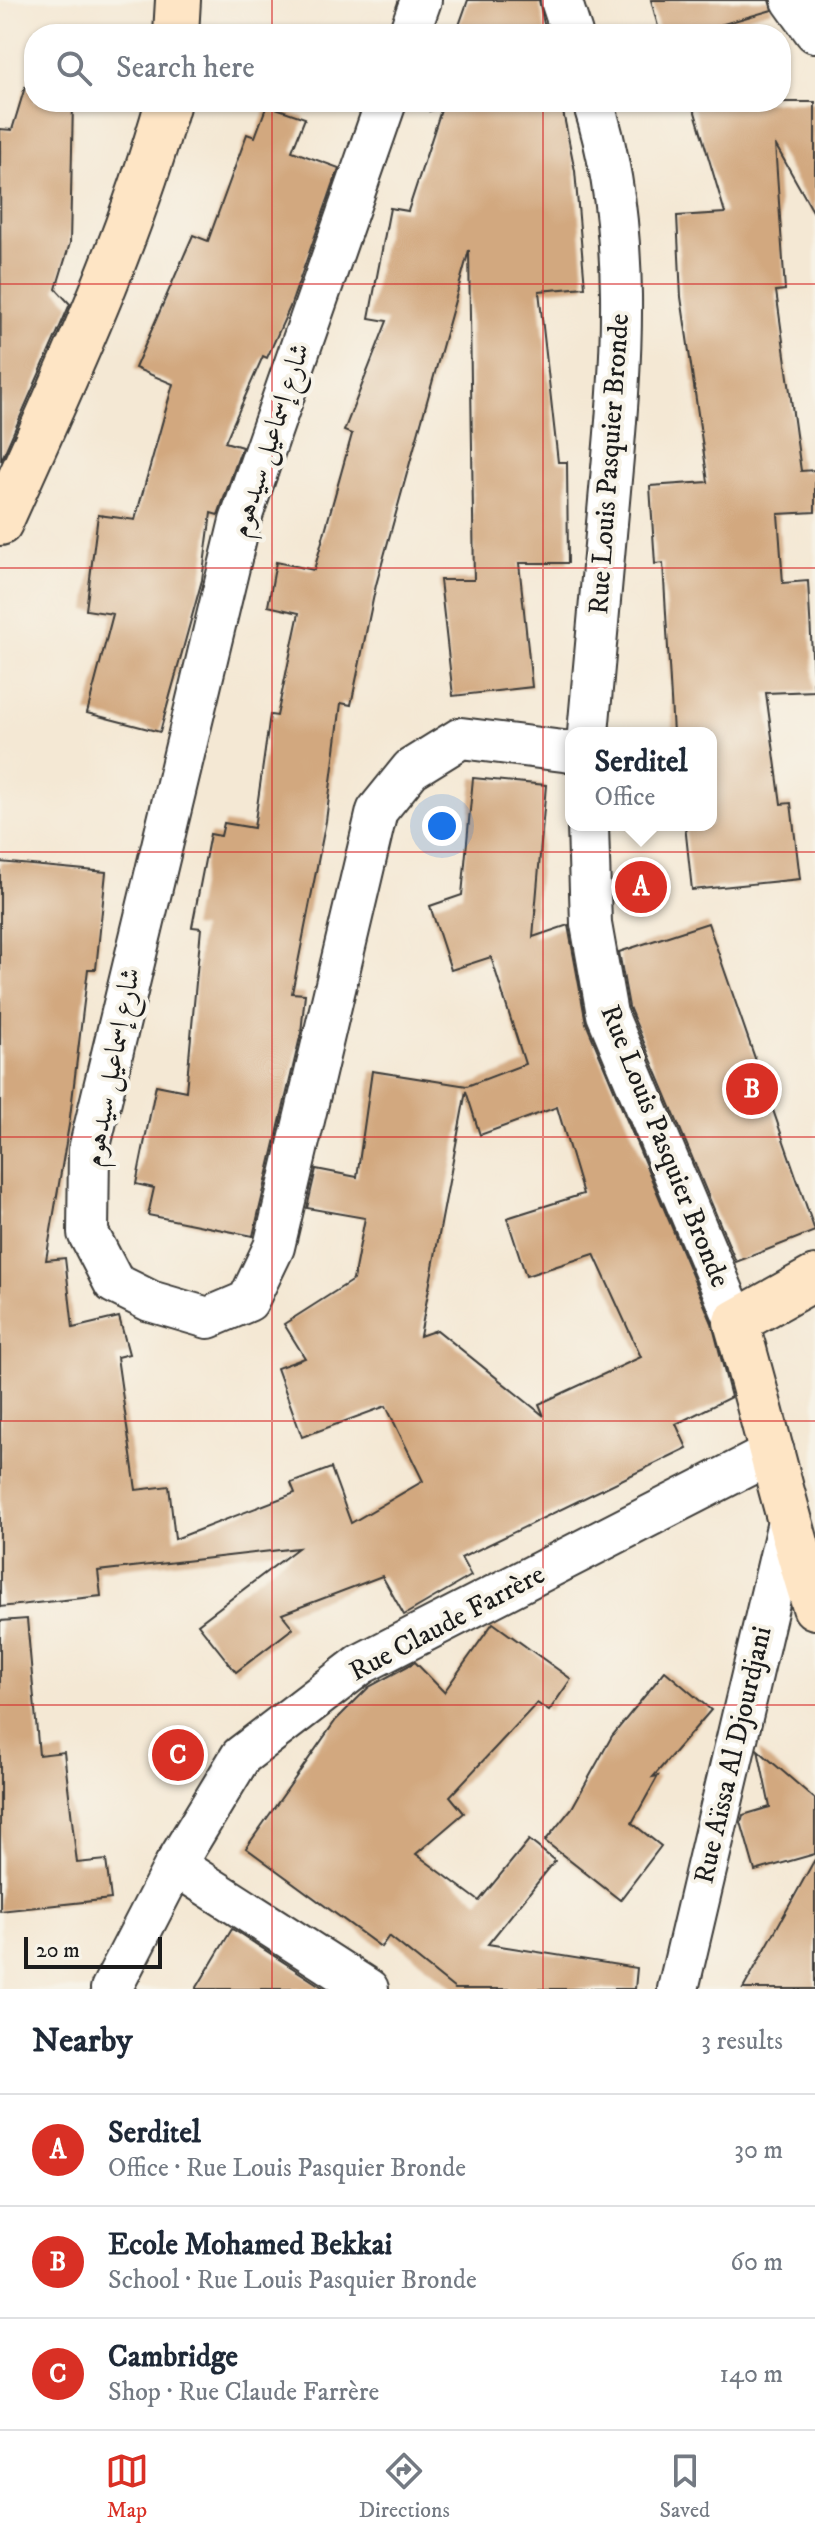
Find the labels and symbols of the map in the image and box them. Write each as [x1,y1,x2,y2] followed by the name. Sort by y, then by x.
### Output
[581,312,637,616] street label: Rue Louis Pasquier Bronde
[222,339,324,543] street label: شارع إسماعيل سيدهوم
[422,806,462,846] your location
[615,857,667,917] pin: A
[76,965,154,1171] street label: شارع إسماعيل سيدهوم
[592,1000,738,1292] street label: Rue Louis Pasquier Bronde
[726,1059,778,1119] pin: B
[343,1557,551,1689] street label: Rue Claude Farrère
[686,1623,780,1887] street label: Rue Aïssa Al Djourdjani
[152,1725,204,1785] pin: C
[24,1933,162,1969] scale bar

